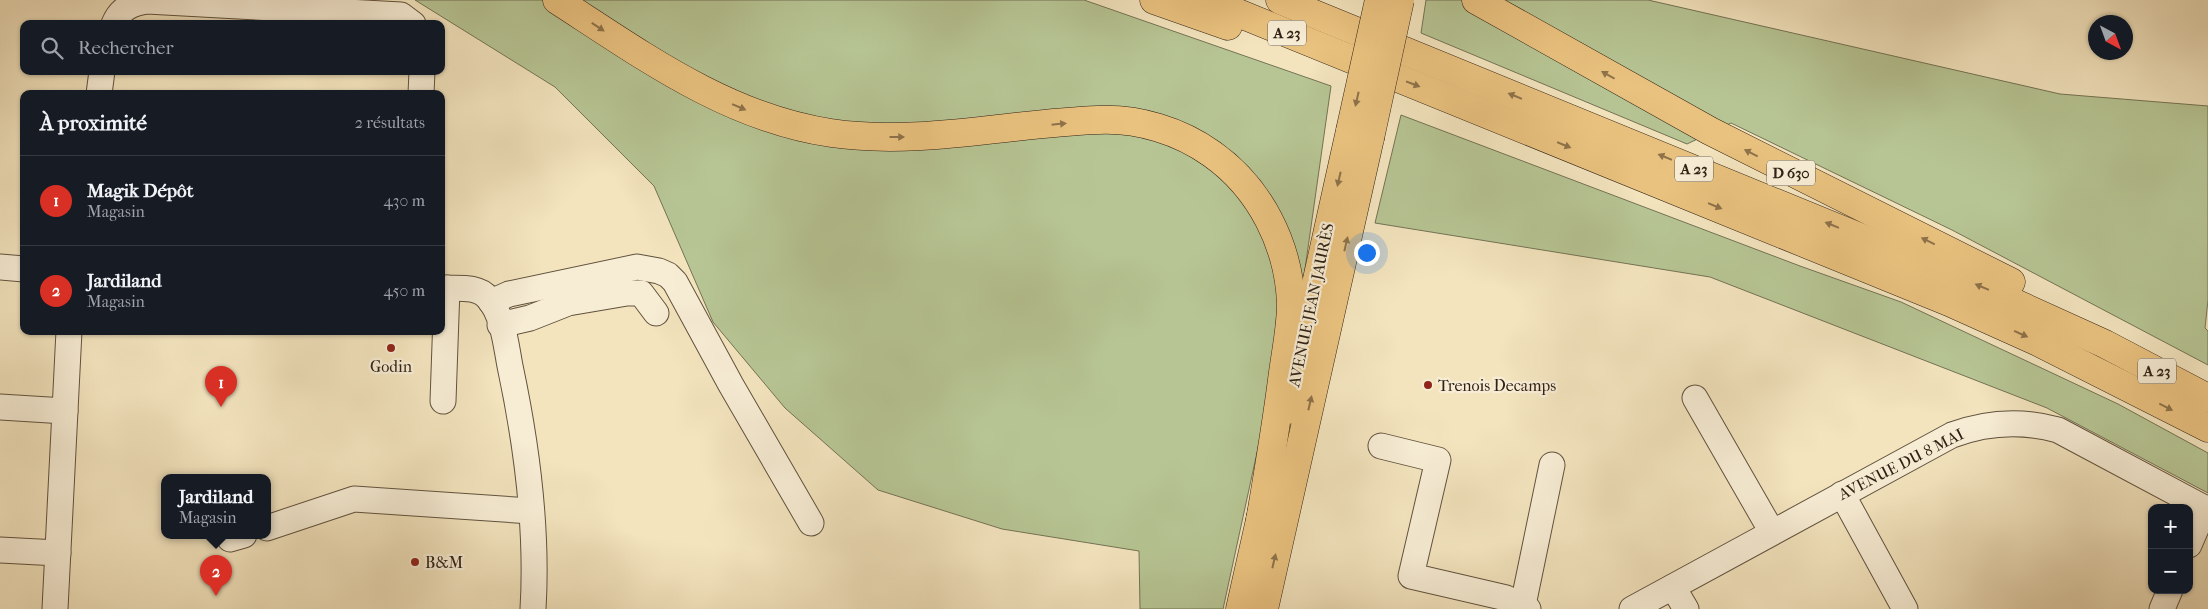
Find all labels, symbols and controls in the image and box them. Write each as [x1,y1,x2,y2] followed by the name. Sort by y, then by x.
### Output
[2088,15,2133,60] north arrow
[20,20,445,75] search box
[1268,20,1306,46] road number: A 23
[591,22,604,31] one-way arrow
[38,34,66,62] icon: search
[78,37,174,59] text: Rechercher
[1602,71,1615,80] one-way arrow
[1406,81,1420,89] one-way arrow
[1353,91,1361,106] one-way arrow
[1507,91,1522,99] one-way arrow
[732,103,746,111] one-way arrow
[40,111,147,135] text: À proximité
[355,113,425,132] text: 2 résultats
[1051,119,1067,127] one-way arrow
[889,134,905,142] one-way arrow
[1557,141,1572,149] one-way arrow
[1744,149,1759,157] one-way arrow
[1657,153,1672,161] one-way arrow
[1675,156,1713,182] road number: A 23
[1767,160,1815,186] road number: D 630
[1335,171,1343,186] one-way arrow
[87,180,193,202] text: Magik Dépôt
[53,191,59,210] text: 1
[383,191,425,210] text: 430 m
[87,202,145,221] text: Magasin
[1708,202,1722,210] one-way arrow
[1283,221,1338,390] street label: AVENUE JEAN JAURÈS
[1824,221,1839,228] one-way arrow
[1342,237,1350,252] one-way arrow
[1921,237,1935,245] one-way arrow
[1354,240,1380,266] your location
[87,270,162,292] text: Jardiland
[52,281,60,300] text: 2
[384,281,425,300] text: 450 m
[1975,283,1989,291] one-way arrow
[87,292,145,311] text: Magasin
[2014,331,2028,339] one-way arrow
[385,342,397,354] marker: Godin
[370,357,413,376] place label: Godin
[2138,358,2176,384] road number: A 23
[205,366,237,407] pin: 1
[1438,376,1556,395] place label: Trenois Decamps
[1422,379,1434,391] marker: Trenois Decamps
[1306,395,1314,410] one-way arrow
[2159,403,2174,411] one-way arrow
[1834,424,1967,504] street label: AVENUE DU 8 MAI
[161,474,271,539] popup
[179,486,253,508] text: Jardiland
[2148,504,2193,594] map controls
[2148,504,2193,549] button: +
[179,508,237,527] text: Magasin
[2148,549,2193,594] button: −
[425,553,464,572] place label: B&M
[1271,553,1279,569] one-way arrow
[200,555,232,596] pin: 2
[409,556,421,568] marker: B&M

